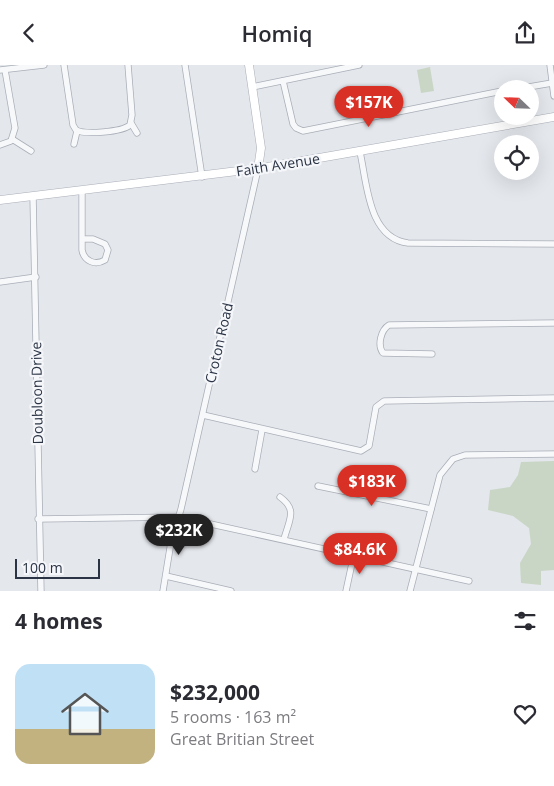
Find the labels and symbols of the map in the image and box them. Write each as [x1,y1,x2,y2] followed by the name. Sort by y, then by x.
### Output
[494,80,539,125] north arrow
[334,85,404,128] pin: $157K
[235,148,321,180] street label: Faith Avenue
[200,301,237,385] street label: Croton Road
[26,341,47,444] street label: Doubloon Drive
[337,465,407,507] pin: $183K
[144,513,214,556] pin: $232K
[319,533,401,575] pin: $84.6K
[15,556,100,579] scale bar

